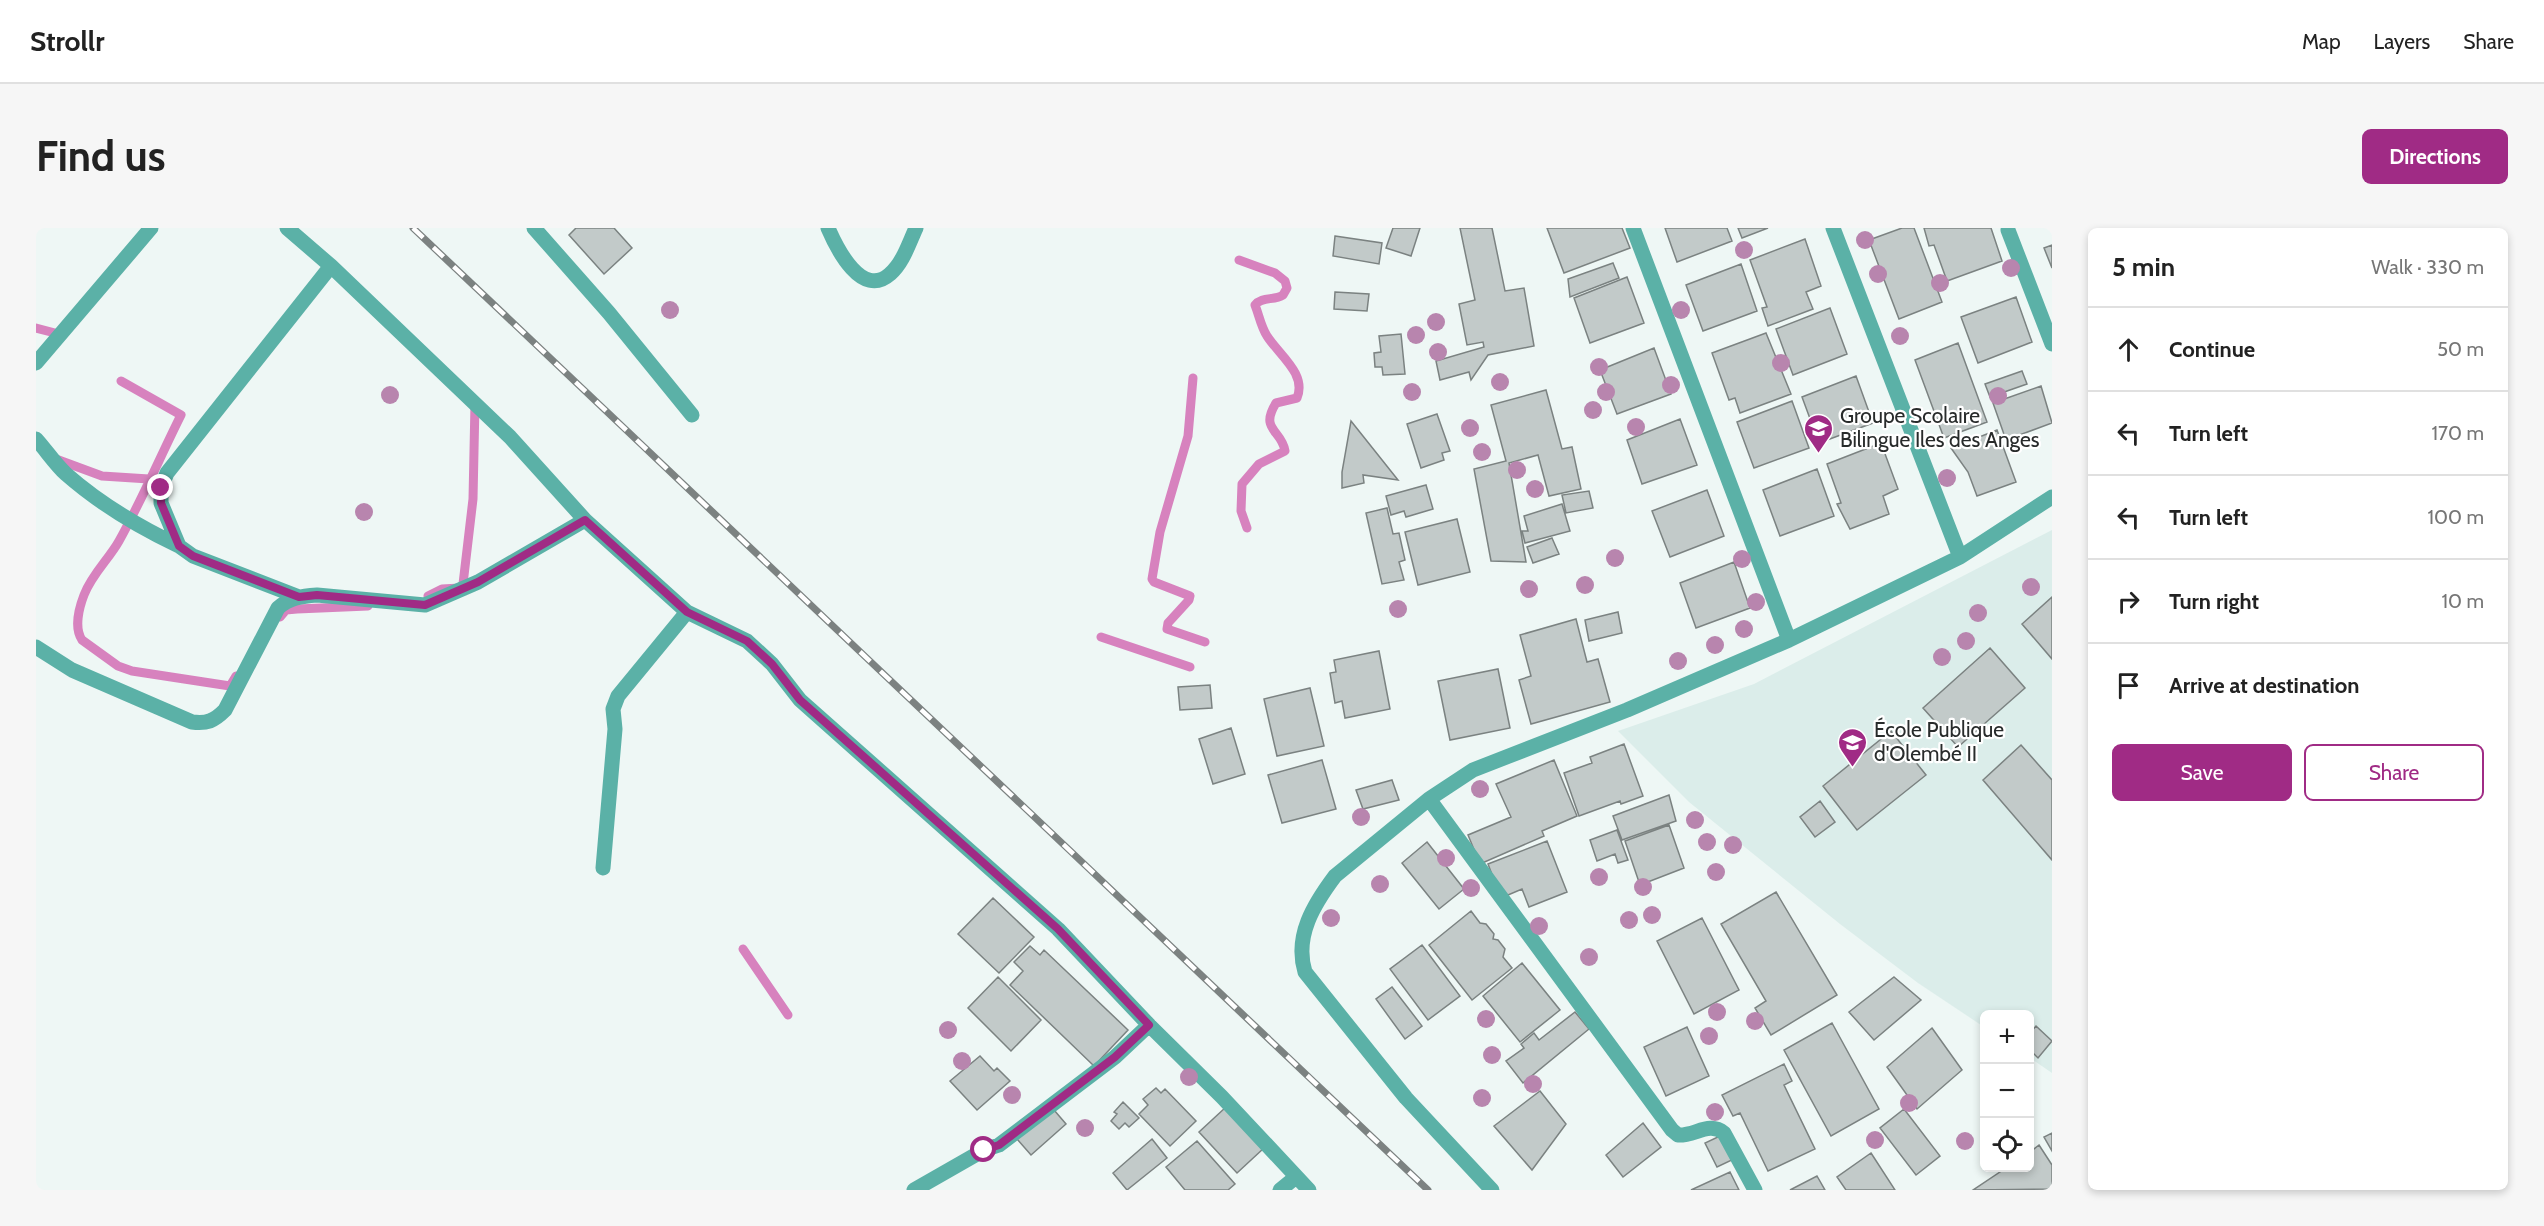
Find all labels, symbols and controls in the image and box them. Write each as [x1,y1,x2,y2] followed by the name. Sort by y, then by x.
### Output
[30,24,104,58] text: Strollr
[2302,29,2341,54] text: Map
[2374,29,2430,54] text: Layers
[2463,29,2514,54] text: Share
[2362,129,2508,184] button: Directions
[36,130,165,182] text: Find us
[2112,251,2175,283] text: 5 min
[2371,255,2484,279] text: Walk · 330 m
[2112,333,2145,366] icon: ahead
[2169,336,2255,363] text: Continue
[2437,337,2484,361] text: 50 m
[1840,403,2040,452] place label: Groupe Scolaire Bilingue Iles des Anges
[1803,412,1835,454] school or university icon: Groupe Scolaire Bilingue Iles des Anges
[2112,417,2145,450] icon: left
[2169,420,2248,447] text: Turn left
[2432,421,2484,445] text: 170 m
[147,474,173,500] route end
[2112,501,2145,534] icon: left
[2169,504,2248,531] text: Turn left
[2428,505,2484,529] text: 100 m
[2112,585,2145,618] icon: right
[2169,588,2259,615] text: Turn right
[2441,589,2484,613] text: 10 m
[2112,669,2145,702] icon: arrive
[2169,672,2359,699] text: Arrive at destination
[1874,717,2004,766] place label: École Publique d'Olembé II
[1837,726,1869,768] school or university icon: École Publique d'Olembé II
[2112,744,2292,801] button: Save
[2304,744,2484,801] button: Share
[1980,1010,2034,1172] map controls
[1980,1010,2034,1064] button: +
[1980,1064,2034,1118] button: −
[1980,1118,2034,1172] button: locate
[970,1136,996,1162] route start

